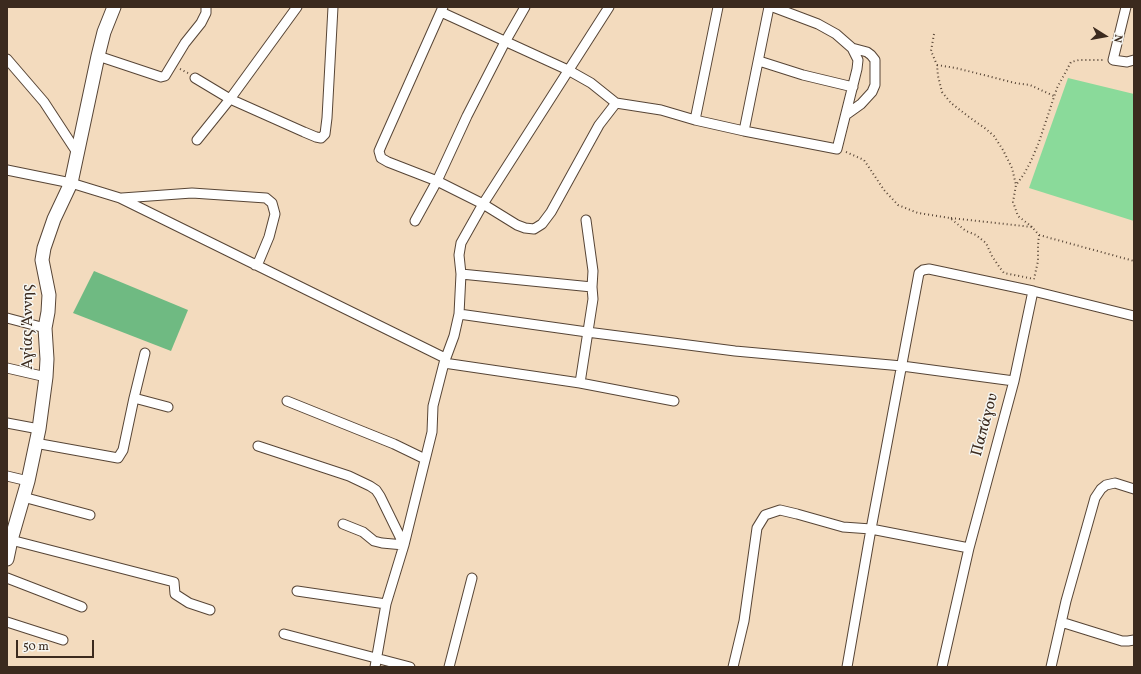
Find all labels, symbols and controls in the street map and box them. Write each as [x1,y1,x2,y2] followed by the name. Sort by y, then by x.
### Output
[1085,16,1125,56] north arrow
[1109,33,1125,44] text: N
[19,284,39,370] street label: Αγίας Άννης
[968,391,1004,459] street label: Παπάγου
[18,632,96,658] scale bar
[23,639,49,655] text: 50 m

